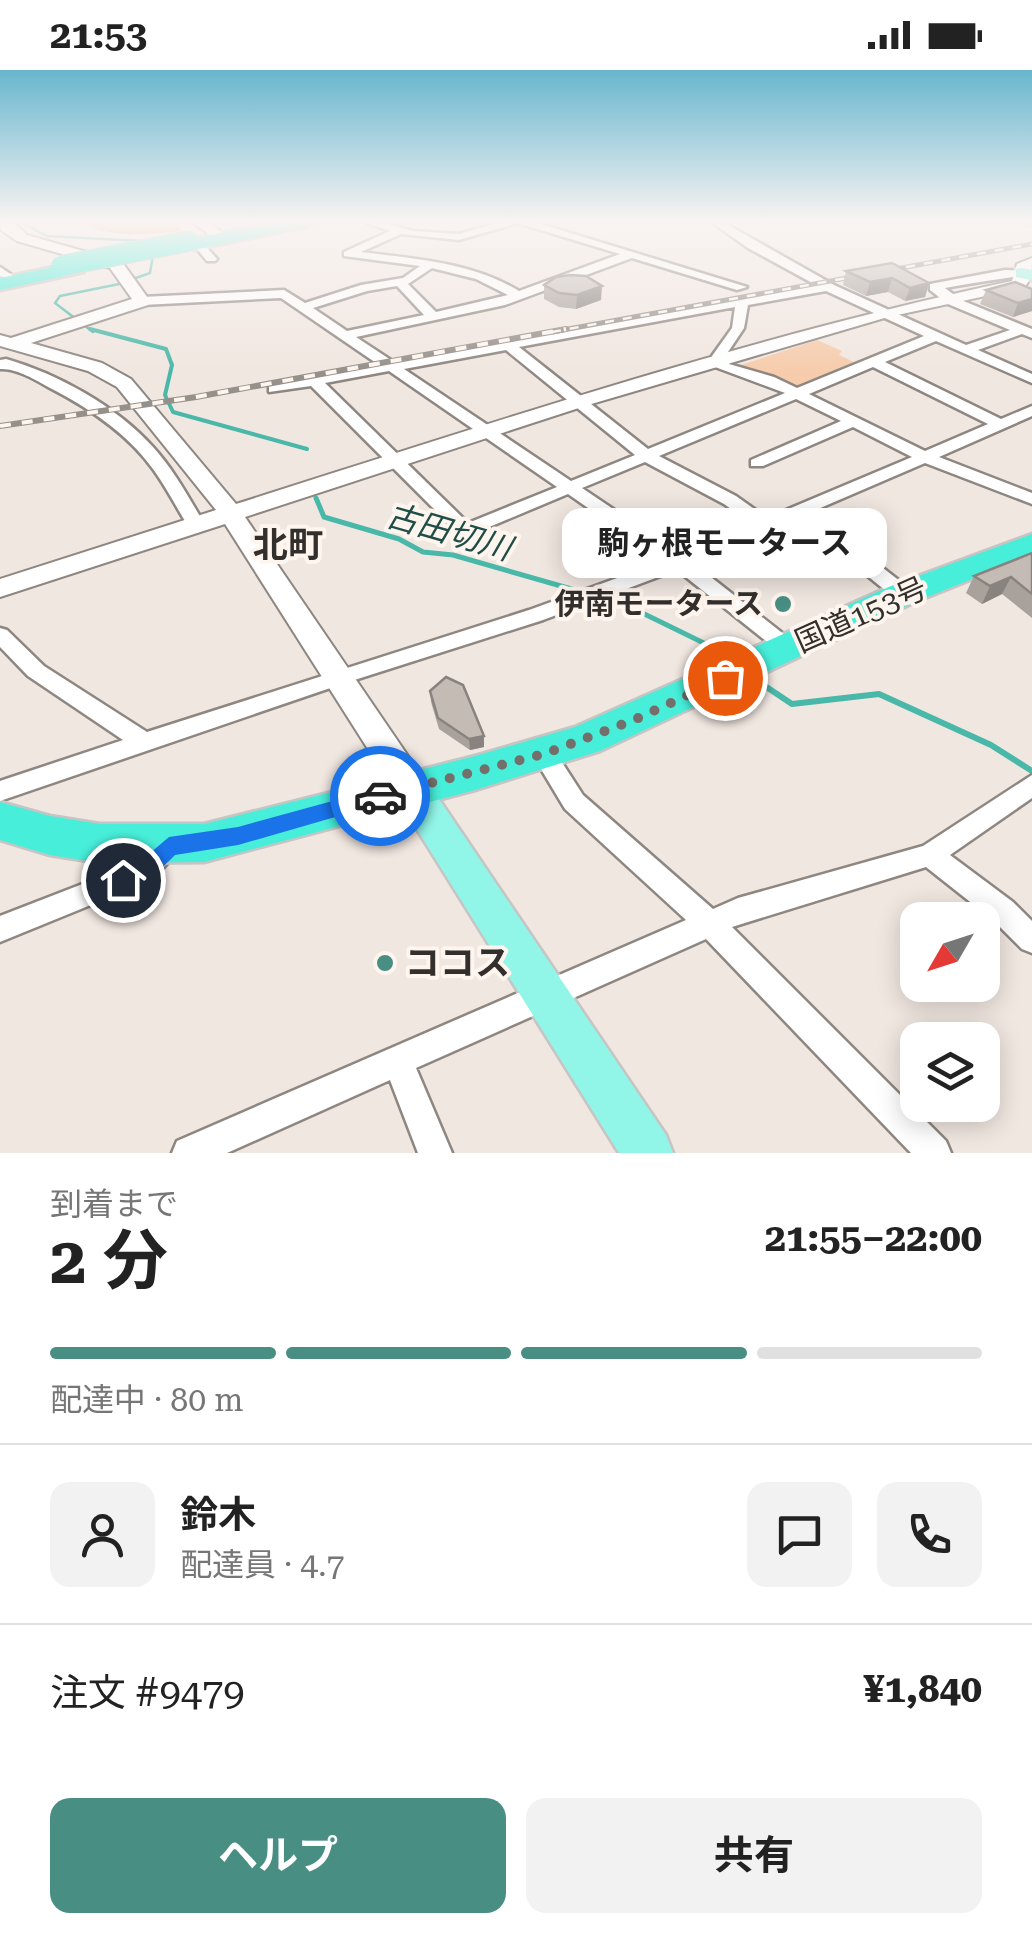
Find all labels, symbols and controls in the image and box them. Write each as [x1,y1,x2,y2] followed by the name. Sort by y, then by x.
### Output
[50,13,147,57] text: 21:53
[382,496,519,569] water label: 古田切川
[562,508,888,578] callout: 駒ヶ根モータース
[597,524,852,562] text: 駒ヶ根モータース
[253,525,323,566] district label: 北町
[790,570,932,659] street label: 国道153号
[555,586,763,621] place label: 伊南モータース
[772,593,794,615] marker: 伊南モータース
[683,636,768,721] pin
[698,651,753,706] icon: bag
[330,746,430,846] courier
[353,769,408,824] icon: car
[81,838,166,923] pin
[96,853,151,908] icon: home
[900,902,1000,1002] north arrow
[900,902,1000,1122] map controls
[405,943,510,984] place label: ココス
[374,952,396,974] marker: ココス
[900,1022,1000,1122] button: layers
[50,1185,178,1223] text: 到着まで
[765,1216,982,1260] text: 21:55–22:00
[50,1223,168,1299] text: 2 分
[50,1381,243,1419] text: 配達中 · 80 m
[50,1482,155,1587] button: person
[747,1482,852,1587] button: chat
[877,1482,982,1587] button: phone
[180,1493,256,1537] text: 鈴木
[180,1546,344,1584] text: 配達員 · 4.7
[863,1667,982,1711] text: ¥1,840
[50,1671,245,1715] text: 注文 #9479
[50,1798,506,1913] button: ヘルプ
[526,1798,982,1913] button: 共有

